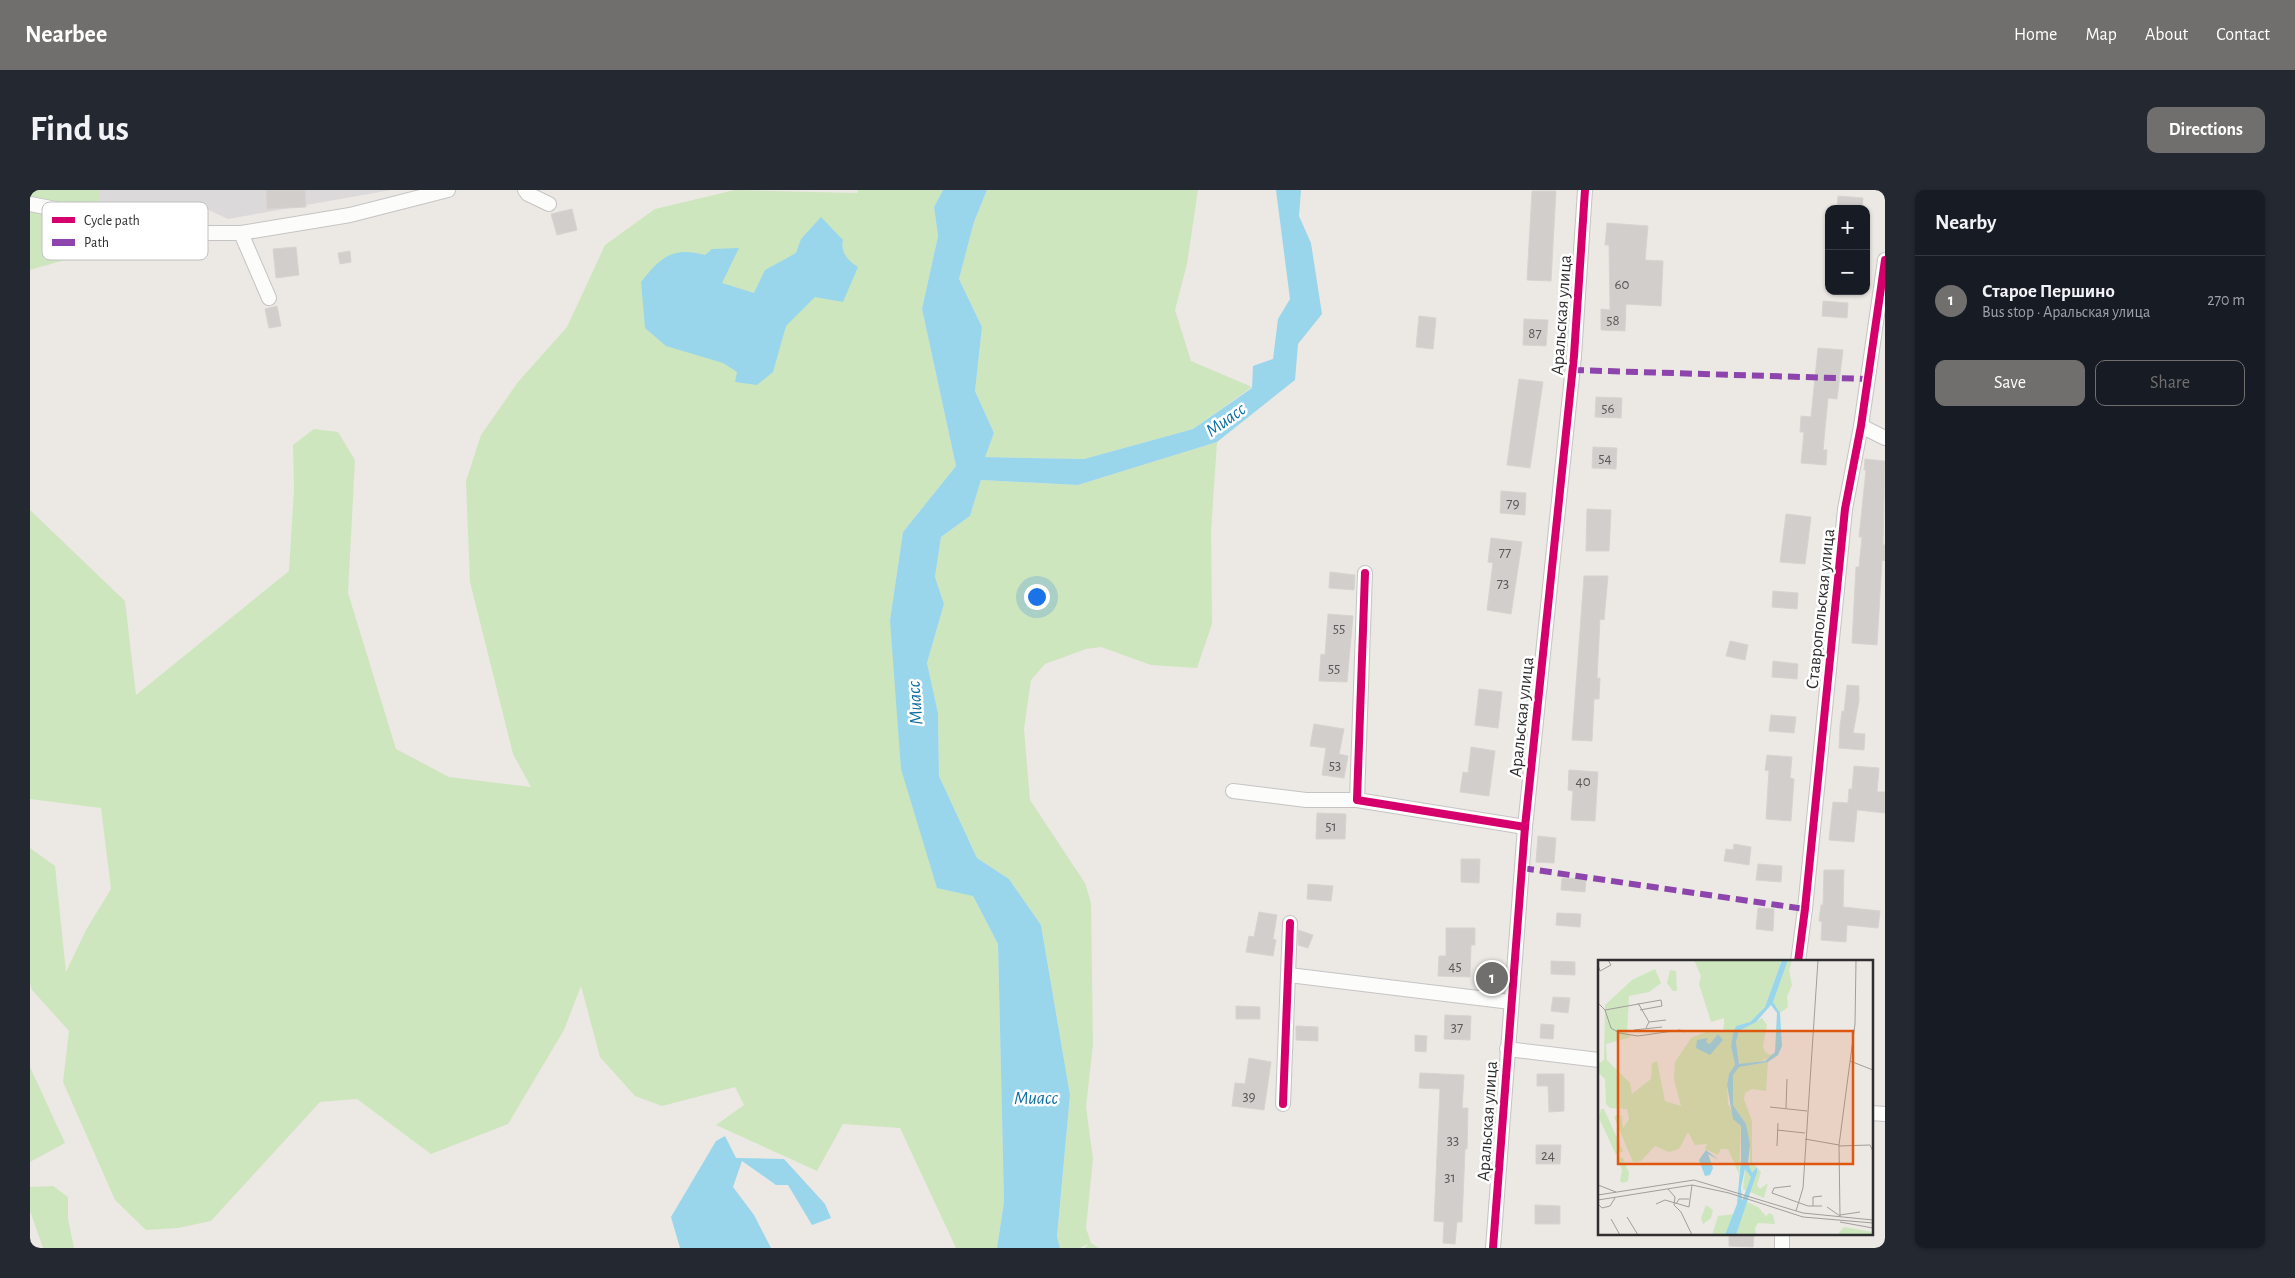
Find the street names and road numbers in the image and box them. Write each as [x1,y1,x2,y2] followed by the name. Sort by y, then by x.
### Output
[1549,254,1575,376] street label: Аральская улица
[1804,528,1838,690] street label: Ставропольская улица
[1507,656,1537,778] street label: Аральская улица
[1475,1060,1501,1182] street label: Аральская улица

